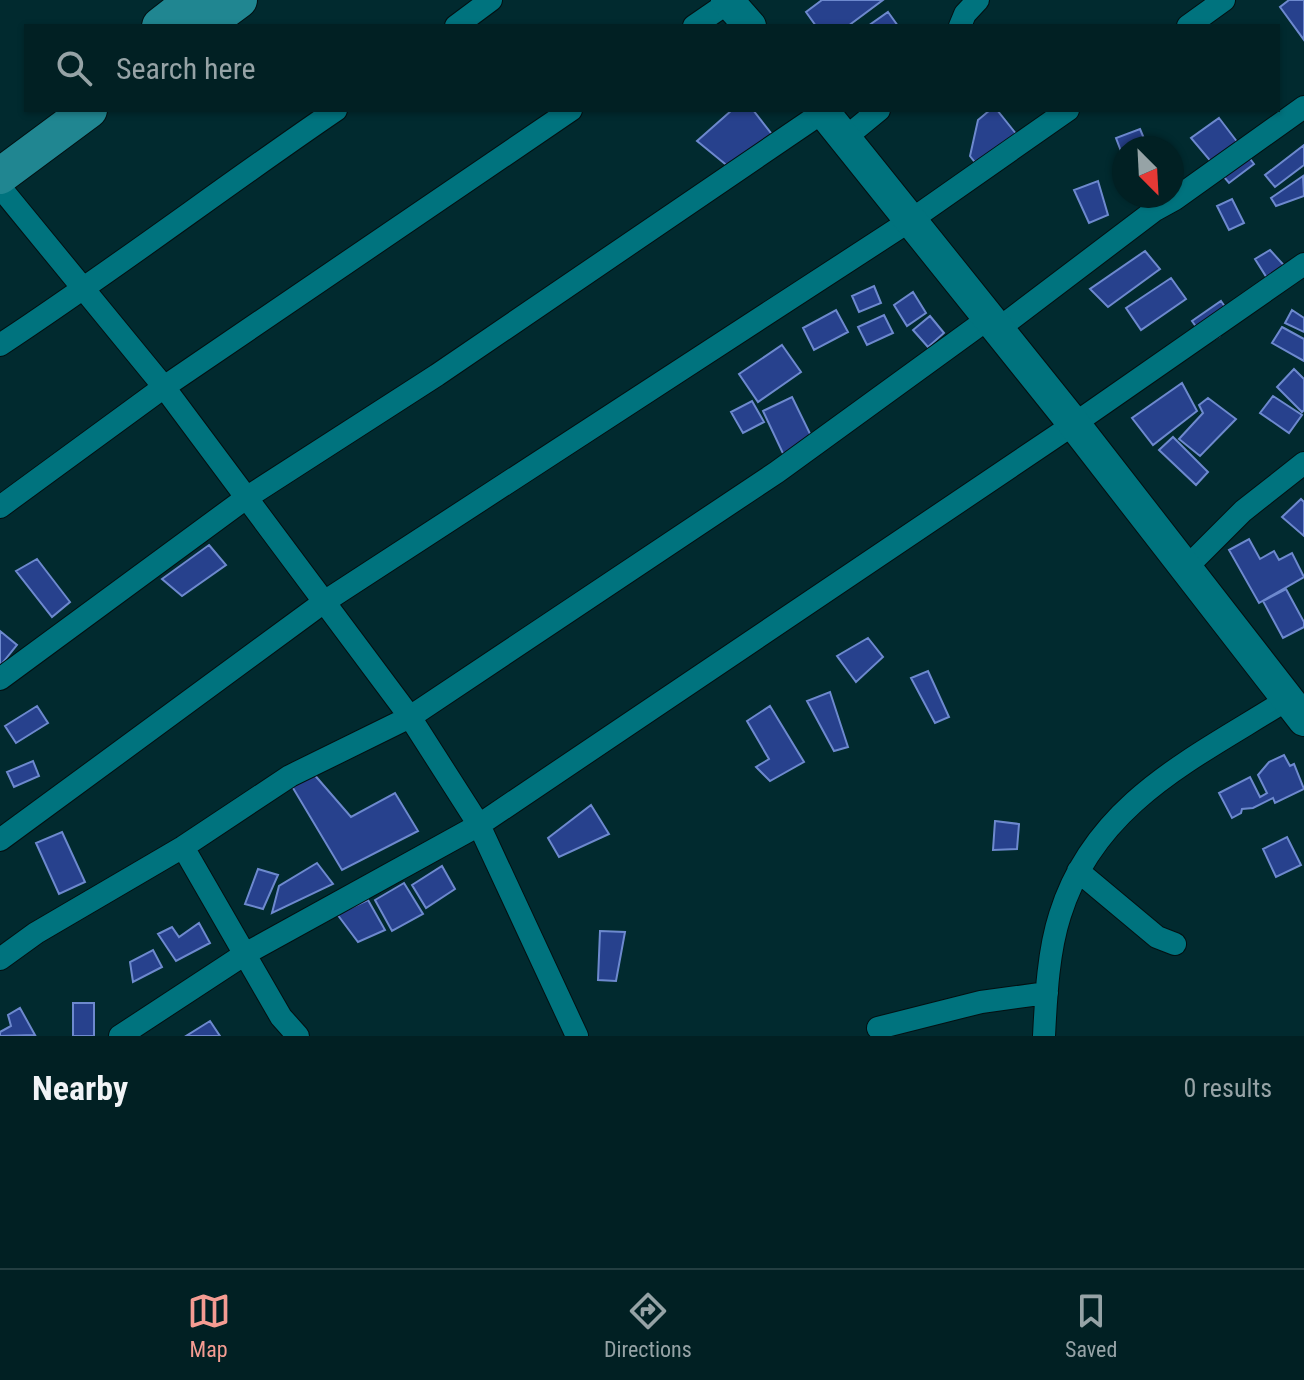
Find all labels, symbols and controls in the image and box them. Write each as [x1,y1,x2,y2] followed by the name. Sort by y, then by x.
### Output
[24,24,1280,112] search box
[52,46,96,90] icon: search
[116,51,256,86] text: Search here
[1112,136,1184,208] north arrow
[32,1068,128,1108] text: Nearby
[1183,1073,1272,1103] text: 0 results
[187,1289,231,1362] tab: Map
[604,1289,692,1362] tab: Directions
[1065,1289,1117,1362] tab: Saved

